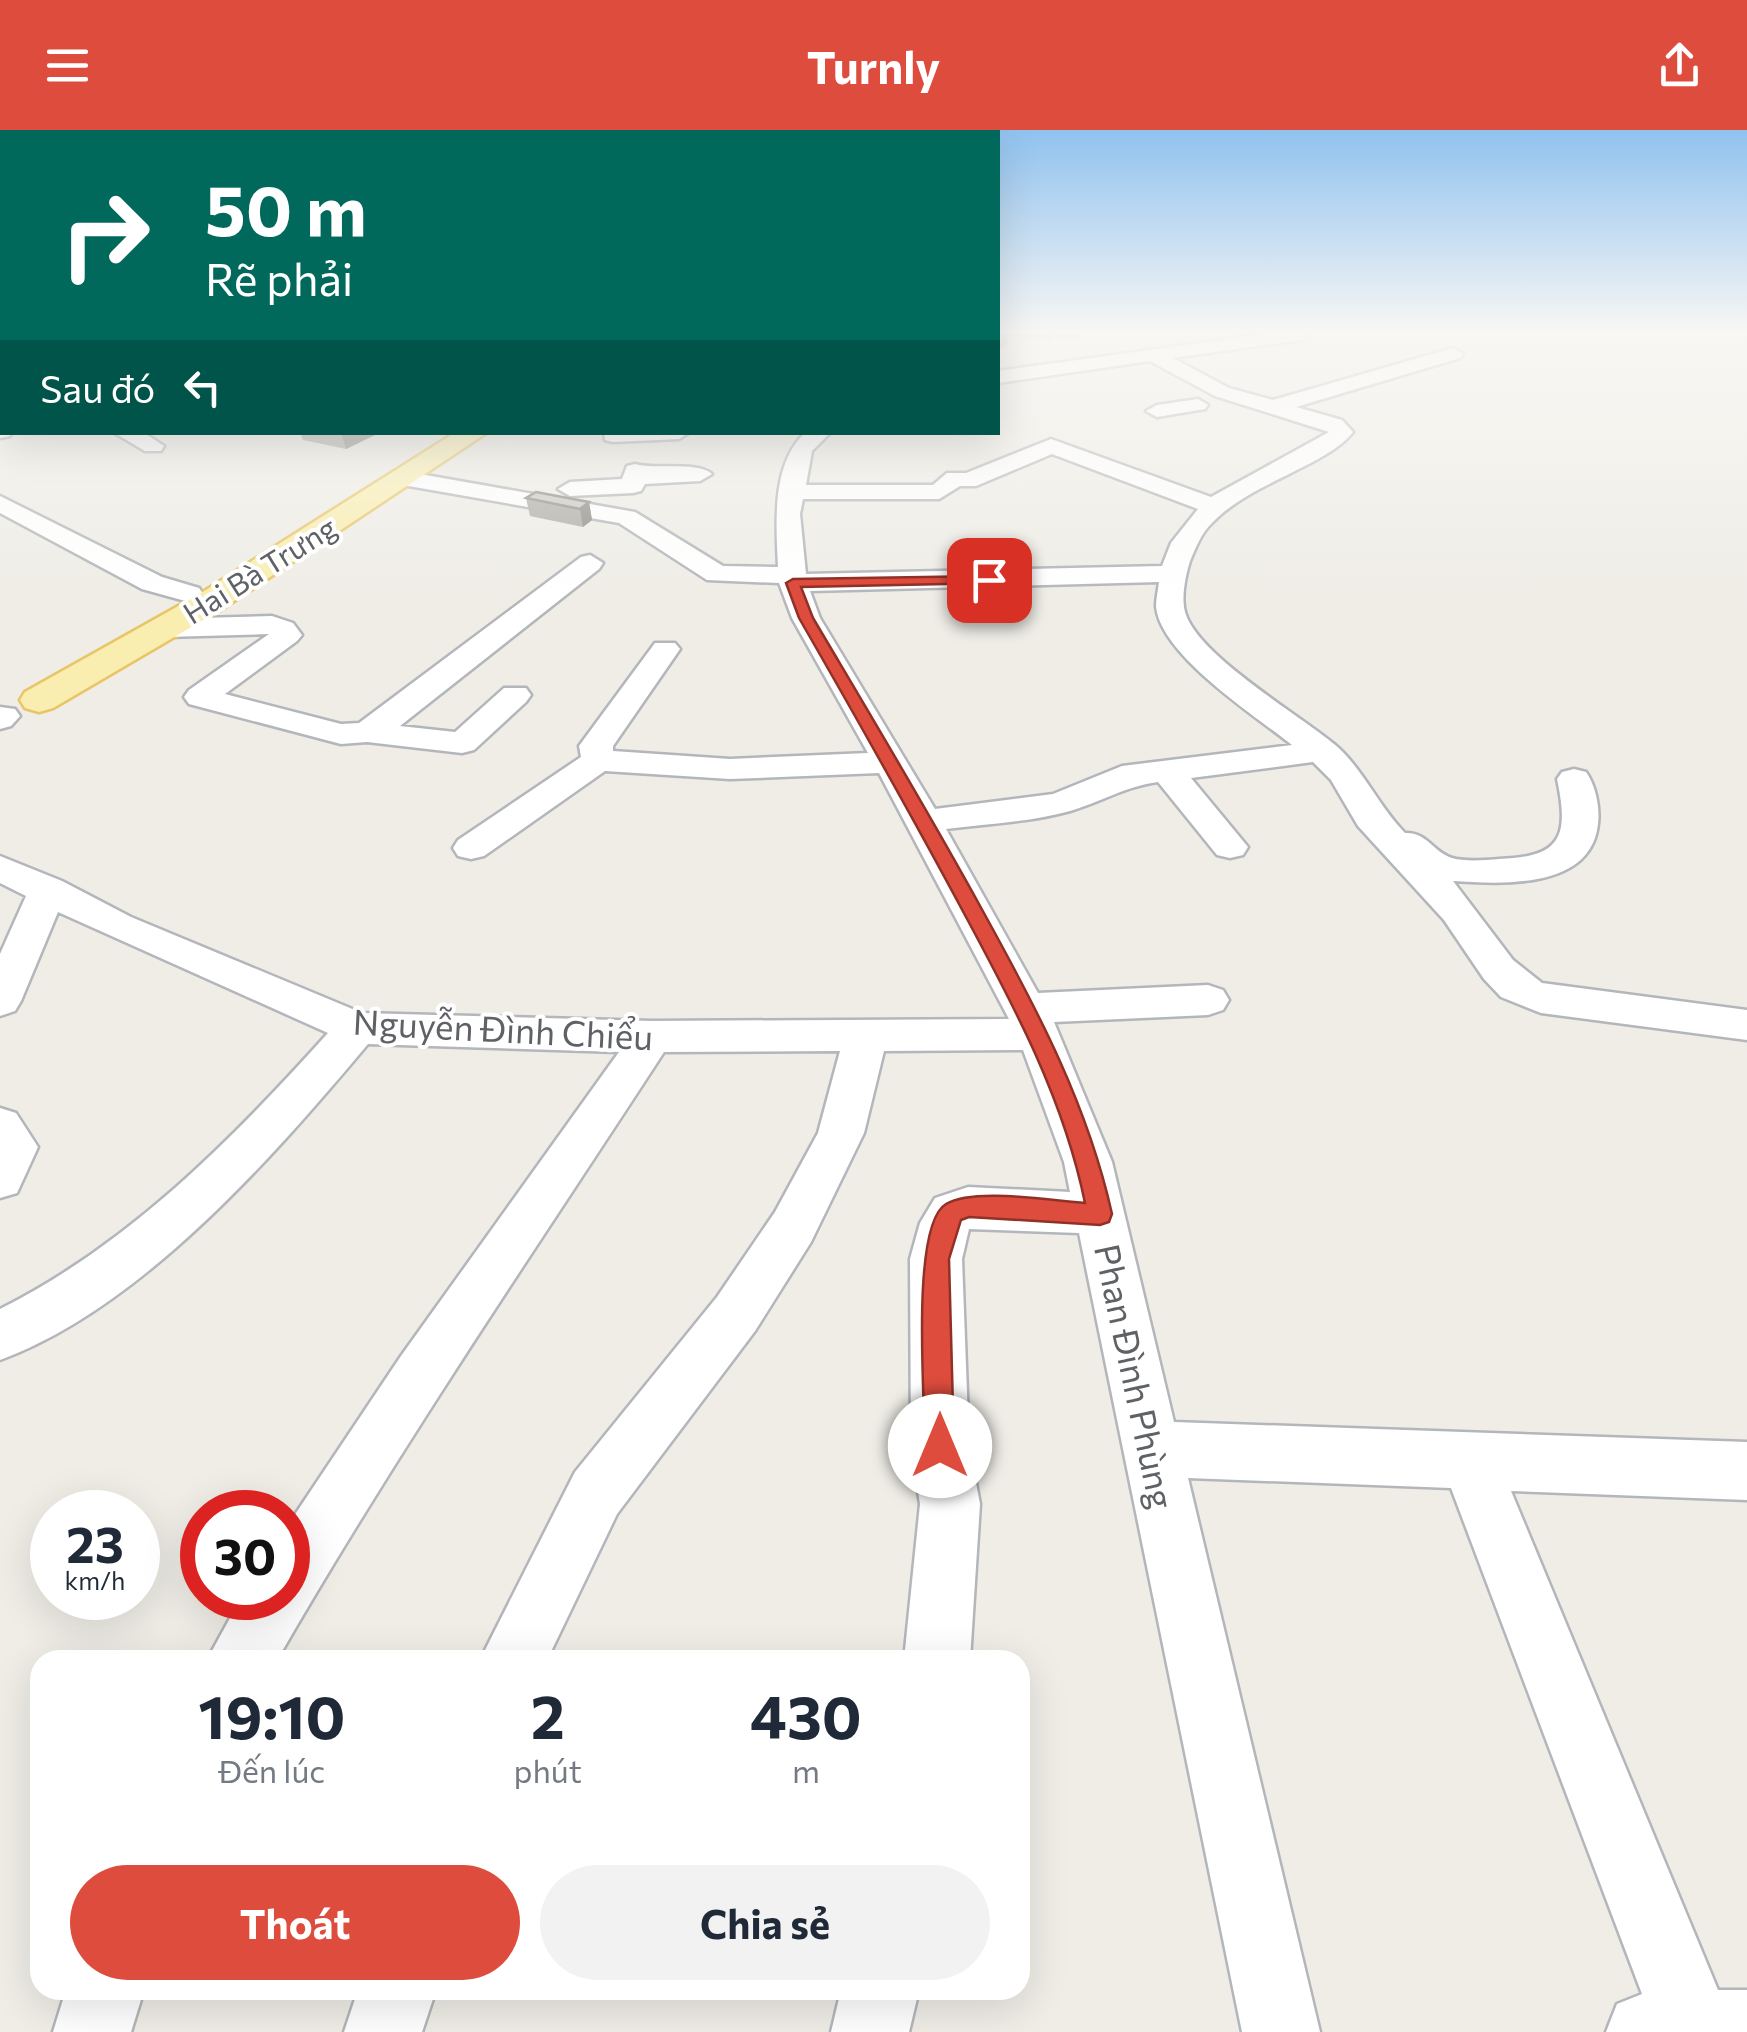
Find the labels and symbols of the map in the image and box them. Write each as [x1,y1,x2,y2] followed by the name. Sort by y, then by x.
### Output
[176,507,342,631] street label: Hai Bà Trưng
[947,538,1032,623] pin
[352,999,654,1057] street label: Nguyễn Đình Chiểu
[1087,1240,1185,1512] street label: Phan Đình Phùng
[888,1394,992,1498] position arrow
[180,1490,310,1620] speed limit sign: 30

